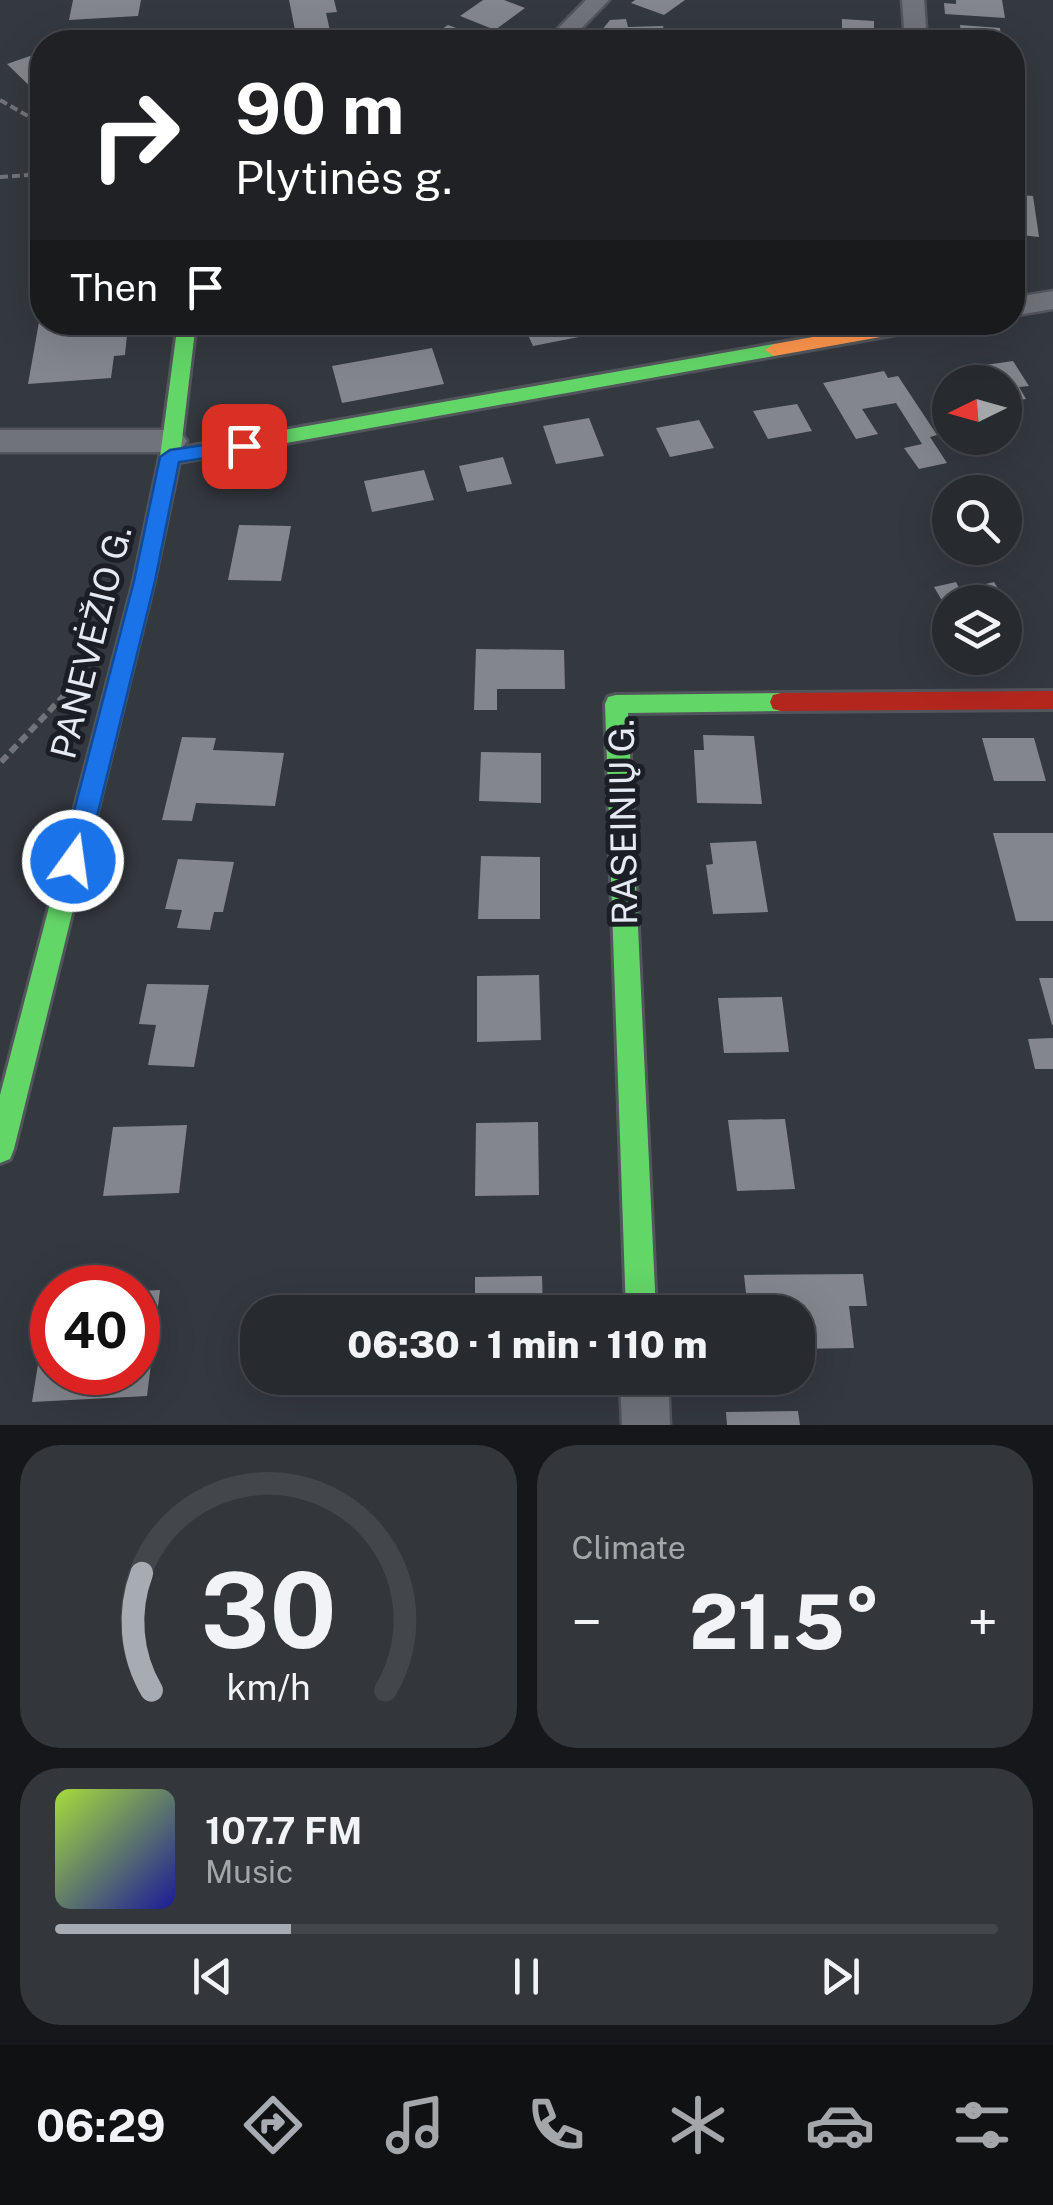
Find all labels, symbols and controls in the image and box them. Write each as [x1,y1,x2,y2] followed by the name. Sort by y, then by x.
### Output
[235,67,405,150] text: 90 m
[70,70,200,200] icon: right
[235,151,452,204] text: Plytinės g.
[178,260,233,315] icon: arrive
[70,265,158,310] text: Then
[932,365,1022,455] north arrow
[932,365,1022,675] map controls
[202,404,287,489] pin
[217,419,272,474] icon: arrive
[932,475,1022,565] button: search
[41,521,140,763] street label: PANEVĖŽIO G.
[932,585,1022,675] button: layers
[601,719,645,925] street label: RASEINIŲ G.
[21,809,125,913] position arrow
[30,1265,160,1395] speed limit sign: 40
[347,1322,708,1367] text: 06:30 · 1 min · 110 m
[572,1529,686,1566] text: Climate
[200,1549,336,1671] text: 30
[689,1578,880,1666] text: 21.5°
[572,1590,602,1654] text: −
[968,1590,998,1654] text: +
[226,1666,310,1708] text: km/h
[205,1808,362,1853] text: 107.7 FM
[205,1853,293,1890] text: Music
[185,1949,240,2004] icon: previous
[499,1949,554,2004] icon: pause
[813,1949,868,2004] icon: next
[238,2090,308,2160] icon: directions
[380,2090,450,2160] icon: music
[521,2090,591,2160] icon: phone
[663,2090,733,2160] icon: climate
[805,2090,875,2160] icon: car
[947,2090,1017,2160] icon: filters
[36,2099,166,2152] text: 06:29

